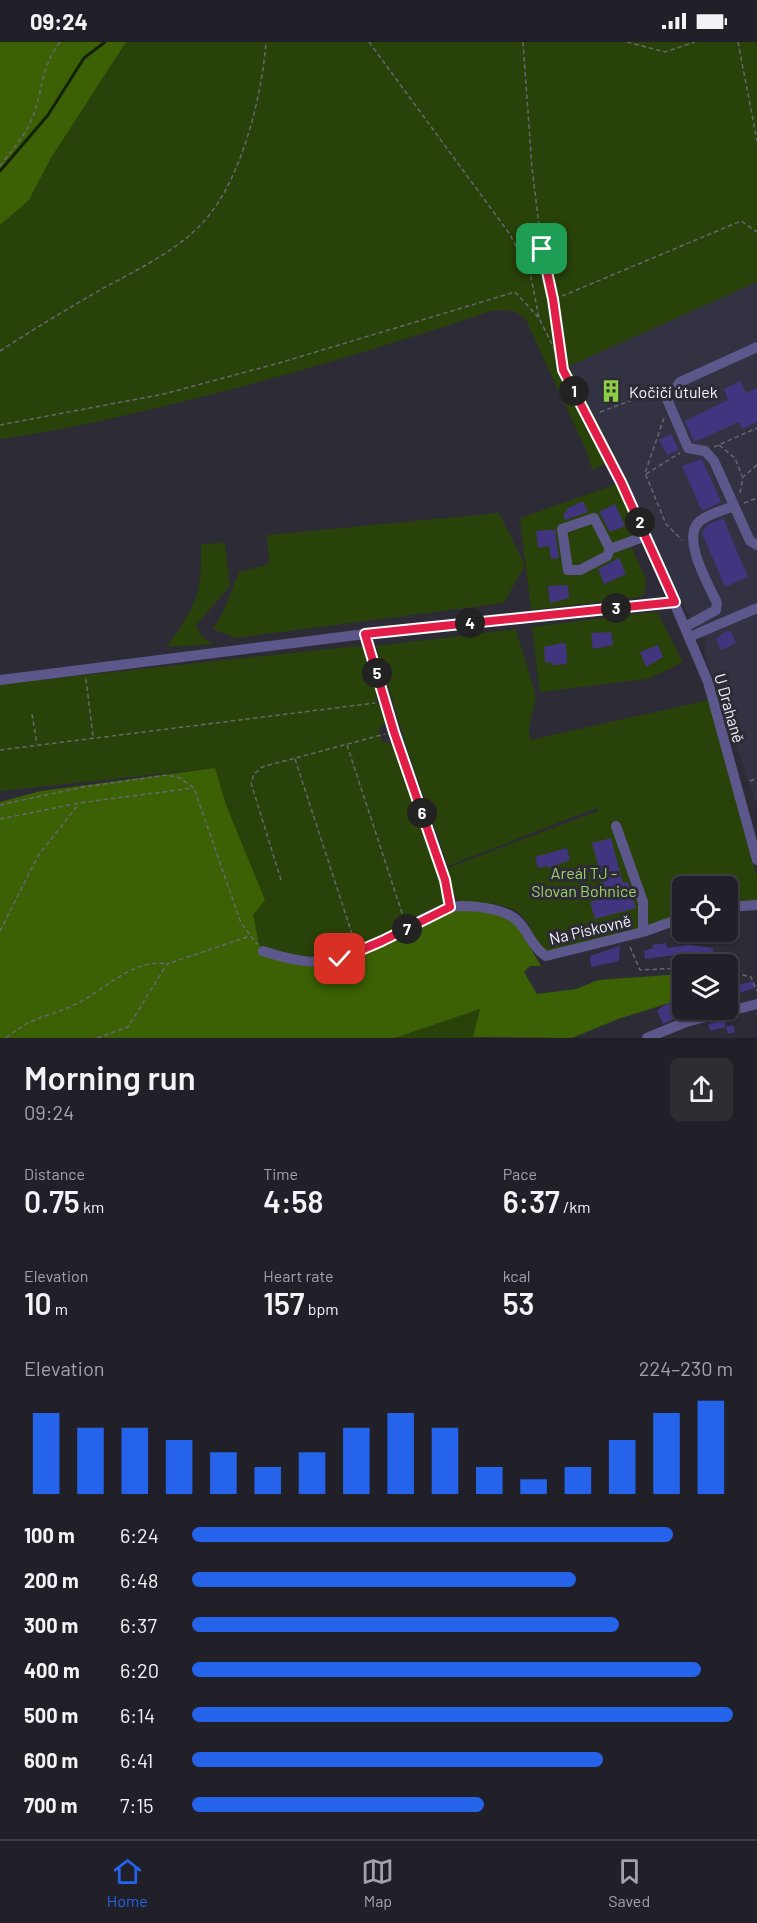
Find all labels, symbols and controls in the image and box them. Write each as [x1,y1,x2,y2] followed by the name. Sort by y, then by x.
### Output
[30,8,88,34] text: 09:24
[516,223,567,274] pin
[525,232,558,265] icon: arrive
[559,376,589,406] pin: 1
[598,378,624,404] building icon: Kočičí útulek
[571,381,577,400] text: 1
[629,382,718,401] place label: Kočičí útulek
[625,507,655,537] pin: 2
[636,512,644,531] text: 2
[601,593,631,623] pin: 3
[612,598,620,617] text: 3
[455,608,485,638] pin: 4
[465,613,475,632] text: 4
[362,658,392,688] pin: 5
[373,663,381,682] text: 5
[711,671,749,745] street label: U Drahaně
[407,798,437,828] pin: 6
[418,803,426,822] text: 6
[531,863,637,900] park label: Areál TJ - Slovan Bohnice
[672,876,738,1020] map controls
[672,876,738,942] button: locate
[547,910,633,948] street label: Na Pískovně
[392,914,422,944] pin: 7
[403,919,411,938] text: 7
[314,933,365,984] pin
[323,942,356,975] icon: check
[672,954,738,1020] button: layers
[24,1057,196,1097] text: Morning run
[670,1058,733,1121] button: share
[24,1100,74,1124] text: 09:24
[24,1164,85,1183] text: Distance
[263,1164,298,1183] text: Time
[503,1164,537,1183] text: Pace
[24,1183,80,1219] text: 0.75
[263,1183,323,1219] text: 4:58
[503,1183,560,1219] text: 6:37
[80,1197,104,1216] text: km
[560,1197,591,1216] text: /km
[24,1266,88,1285] text: Elevation
[263,1266,334,1285] text: Heart rate
[503,1266,531,1285] text: kcal
[24,1285,52,1321] text: 10
[263,1285,304,1321] text: 157
[503,1285,535,1321] text: 53
[52,1299,68,1318] text: m
[304,1299,338,1318] text: bpm
[24,1356,105,1380] text: Elevation
[639,1356,733,1380] text: 224–230 m
[24,1523,75,1547] text: 100 m
[120,1523,159,1547] text: 6:24
[24,1568,79,1592] text: 200 m
[120,1568,159,1592] text: 6:48
[24,1613,78,1637] text: 300 m
[120,1613,157,1637] text: 6:37
[24,1658,80,1682] text: 400 m
[120,1658,159,1682] text: 6:20
[24,1703,78,1727] text: 500 m
[120,1703,155,1727] text: 6:14
[24,1748,78,1772] text: 600 m
[120,1748,153,1772] text: 6:41
[24,1793,77,1817] text: 700 m
[120,1793,154,1817] text: 7:15
[107,1855,148,1910] tab: Home
[361,1855,394,1910] tab: Map
[608,1855,650,1910] tab: Saved

